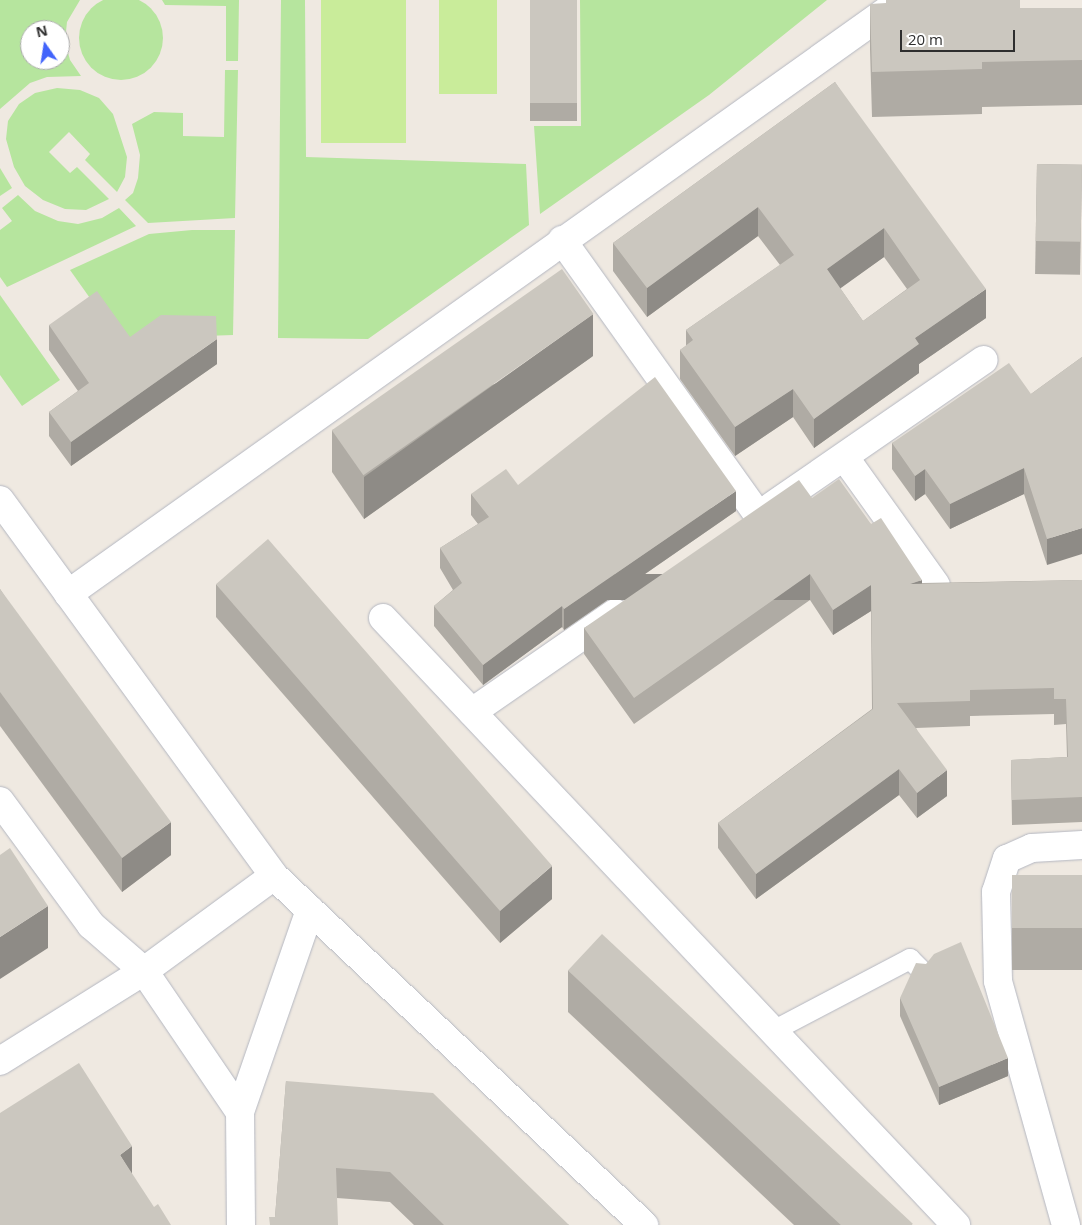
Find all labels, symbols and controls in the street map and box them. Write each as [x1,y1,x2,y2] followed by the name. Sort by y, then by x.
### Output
[20,20,70,70] north arrow
[34,20,49,41] text: N
[902,20,1017,52] scale bar
[908,29,943,49] text: 20 m

